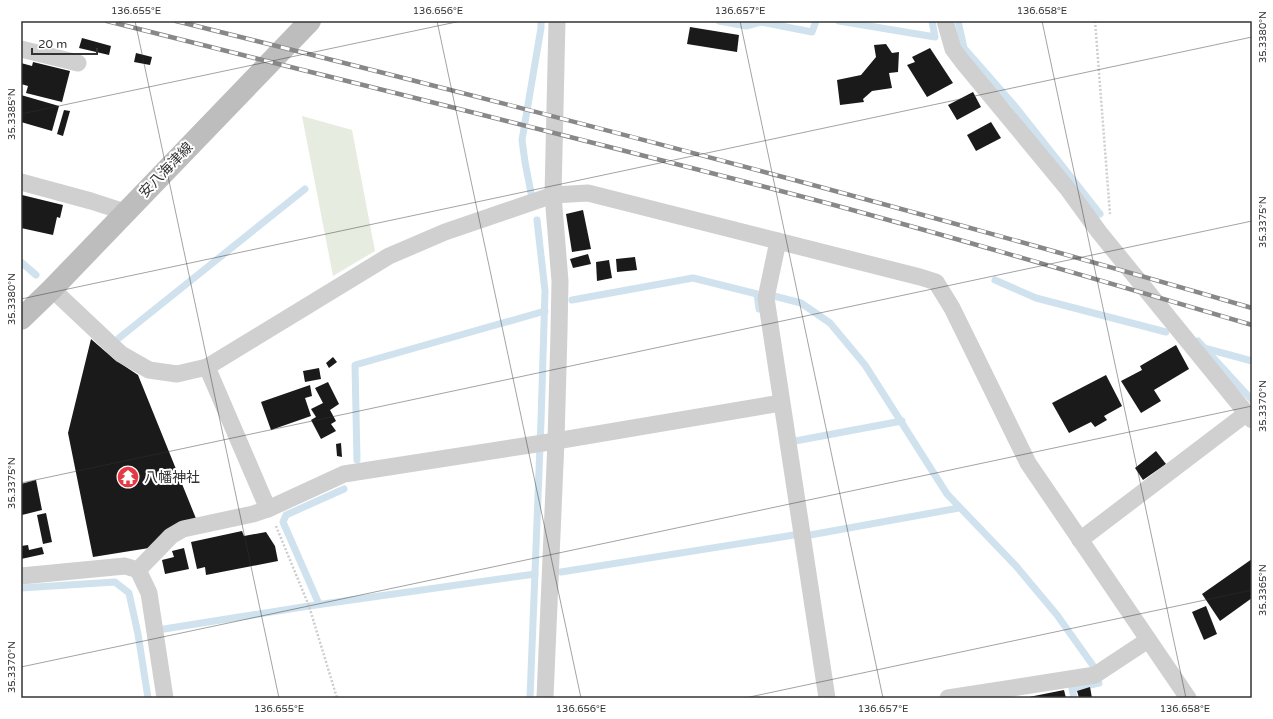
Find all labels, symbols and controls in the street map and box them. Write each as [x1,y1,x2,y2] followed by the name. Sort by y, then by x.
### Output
[111,5,161,17] text: 136.655°E
[413,5,463,17] text: 136.656°E
[715,5,765,17] text: 136.657°E
[1017,5,1067,17] text: 136.658°E
[1257,11,1269,63] text: 35.3380°N
[32,30,97,56] scale bar
[38,37,67,51] text: 20 m
[6,88,18,140] text: 35.3385°N
[136,139,196,201] street label: 安八海津線
[1257,196,1269,248] text: 35.3375°N
[6,273,18,325] text: 35.3380°N
[1257,380,1269,432] text: 35.3370°N
[6,457,18,509] text: 35.3375°N
[115,464,141,490] temple icon: 八幡神社
[144,469,200,486] place label: 八幡神社
[1257,564,1269,616] text: 35.3365°N
[6,641,18,693] text: 35.3370°N
[254,703,304,715] text: 136.655°E
[556,703,606,715] text: 136.656°E
[858,703,908,715] text: 136.657°E
[1160,703,1210,715] text: 136.658°E

